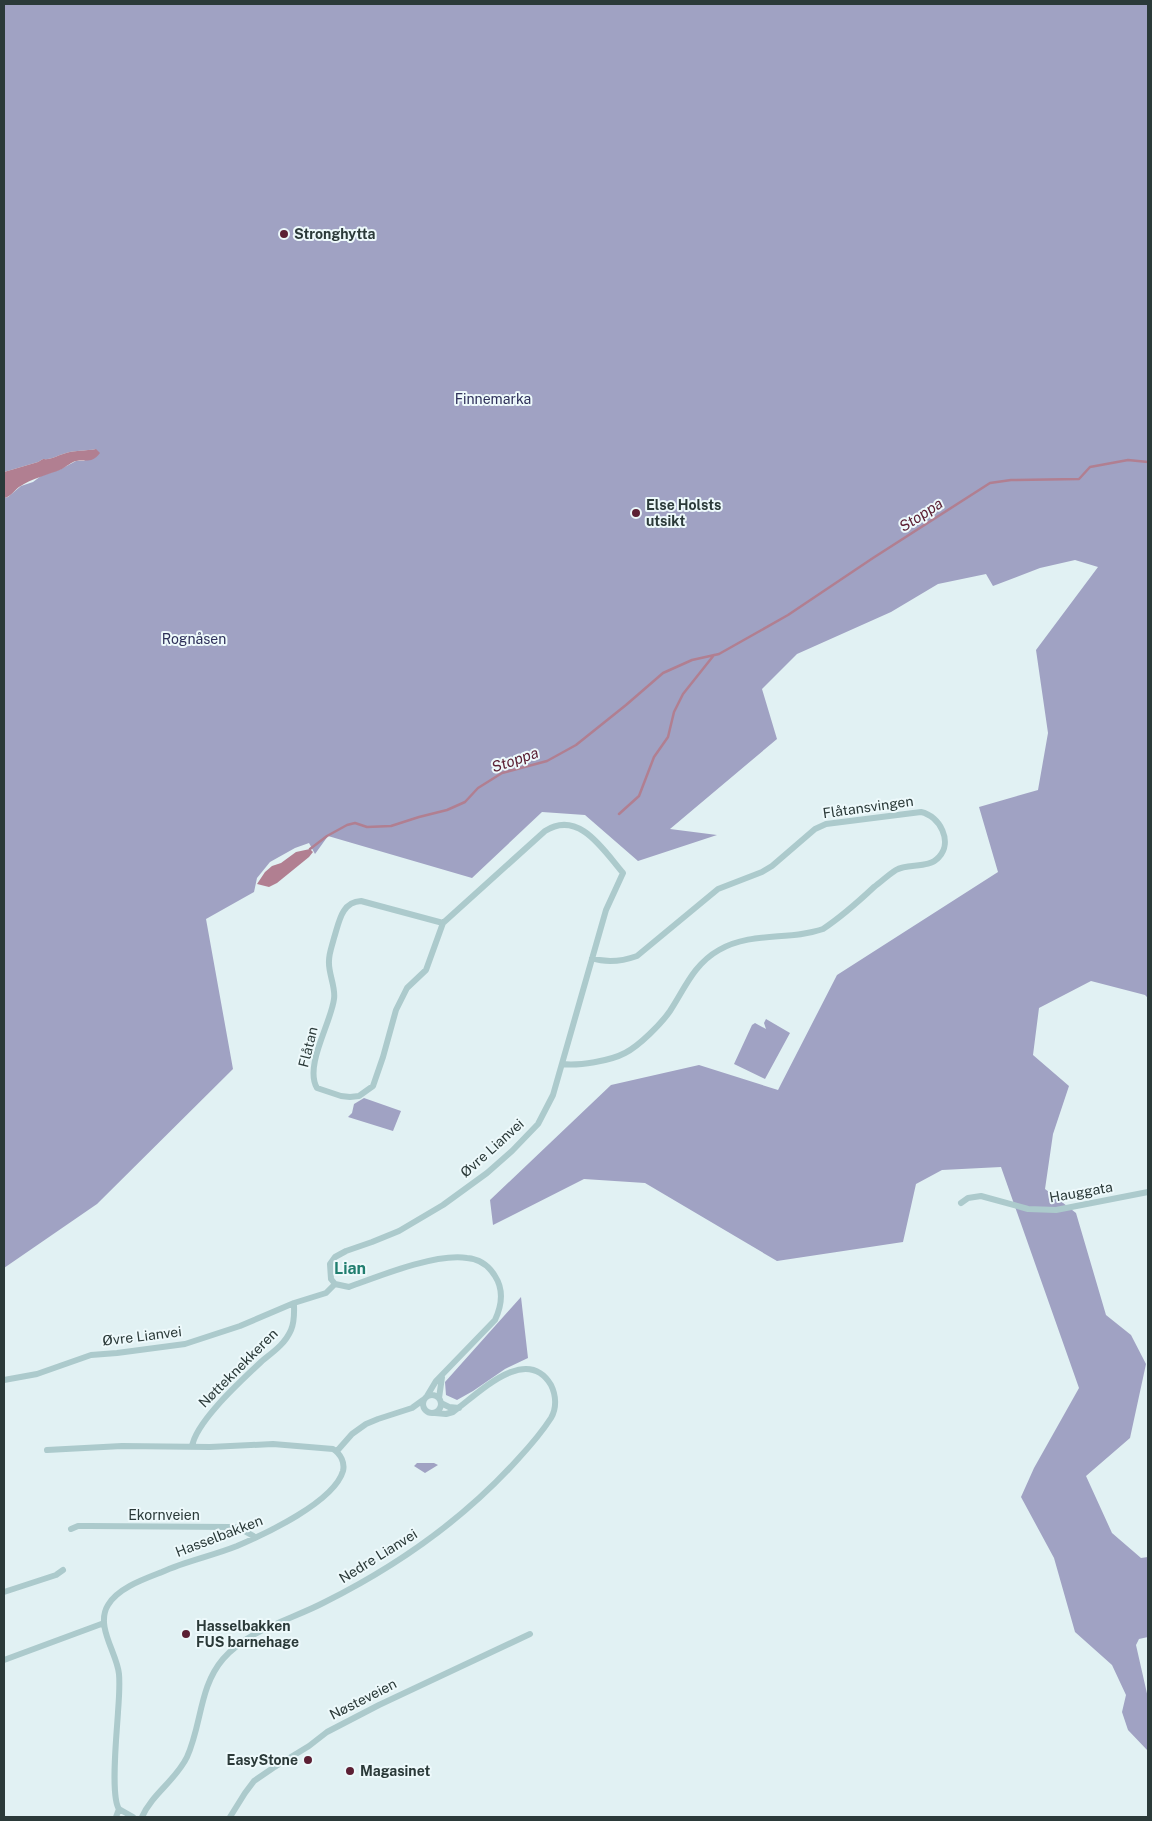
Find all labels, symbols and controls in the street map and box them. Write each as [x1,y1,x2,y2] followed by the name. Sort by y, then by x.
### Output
[294,226,376,242] place label: Stronghytta
[278,228,290,240] marker: Stronghytta
[455,391,531,407] park label: Finnemarka
[896,494,946,535] water label: Stoppa
[646,497,721,529] place label: Else Holsts utsikt
[630,507,642,519] marker: Else Holsts utsikt
[162,631,226,647] park label: Rognåsen
[489,744,540,775] water label: Stoppa
[822,793,914,821] street label: Flåtansvingen
[295,1025,321,1069] street label: Flåtan
[457,1115,527,1181] street label: Øvre Lianvei
[1048,1179,1114,1205] street label: Hauggata
[334,1259,366,1278] district label: Lian
[102,1323,182,1349] street label: Øvre Lianvei
[195,1325,281,1411] street label: Nøtteknekkeren
[128,1507,200,1523] street label: Ekornveien
[173,1512,265,1560] street label: Hasselbakken
[336,1526,420,1586] street label: Nedre Lianvei
[196,1618,299,1650] place label: Hasselbakken FUS barnehage
[180,1628,192,1640] marker: Hasselbakken FUS barnehage
[327,1675,399,1723] street label: Nøsteveien
[227,1752,298,1768] place label: EasyStone
[302,1754,314,1766] marker: EasyStone
[360,1763,431,1779] place label: Magasinet
[344,1765,356,1777] marker: Magasinet

